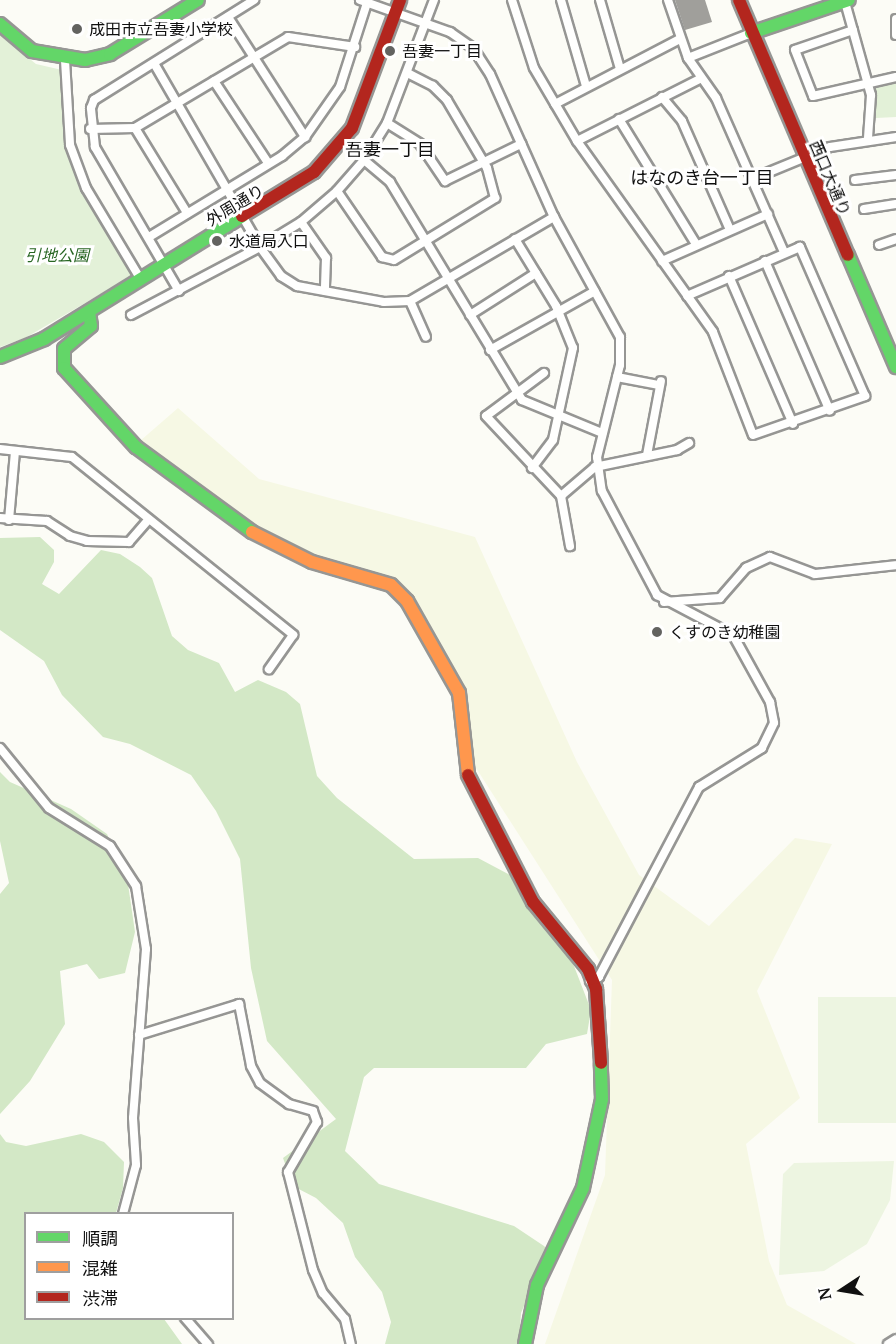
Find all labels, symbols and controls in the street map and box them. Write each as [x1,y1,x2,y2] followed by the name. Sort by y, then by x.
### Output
[89,19,233,39] place label: 成田市立吾妻小学校
[70,22,84,36] marker: 成田市立吾妻小学校
[402,41,482,61] place label: 吾妻一丁目
[383,44,397,58] marker: 吾妻一丁目
[806,137,854,219] street label: 西口大通り
[345,138,435,160] district label: 吾妻一丁目
[630,166,774,188] district label: はなのき台一丁目
[203,180,267,230] street label: 外周通り
[229,231,309,251] place label: 水道局入口
[210,234,224,248] marker: 水道局入口
[25,245,89,265] park label: 引地公園
[669,622,781,642] place label: くすのき幼稚園
[650,625,664,639] marker: くすのき幼稚園
[24,1212,234,1320] legend
[82,1226,118,1250] text: 順調
[82,1256,118,1280] text: 混雑
[812,1260,872,1320] north arrow
[82,1286,118,1310] text: 渋滞
[812,1286,836,1302] text: N

